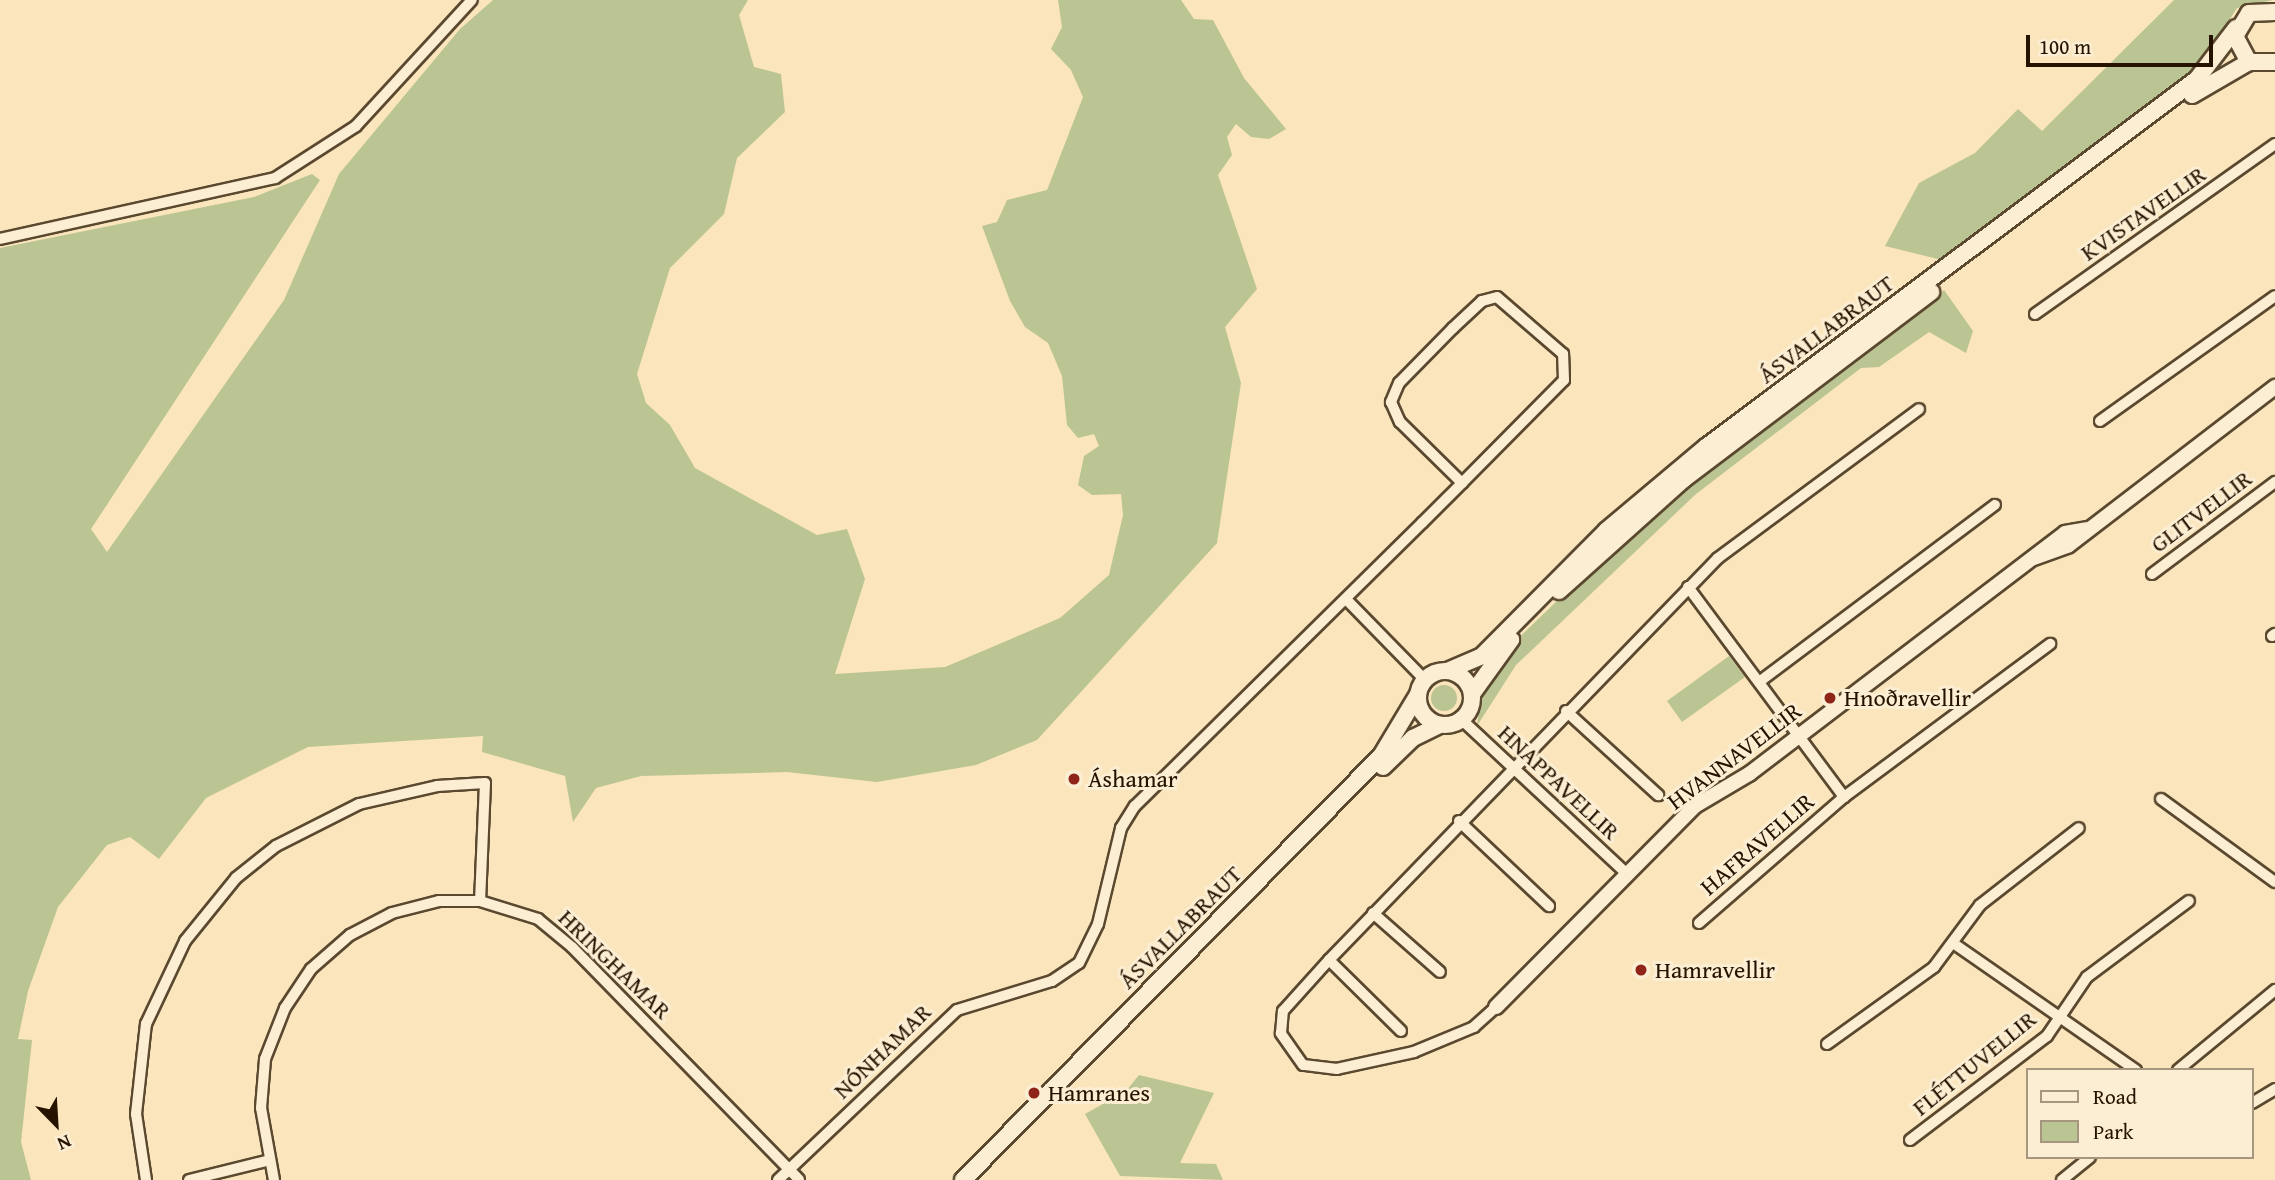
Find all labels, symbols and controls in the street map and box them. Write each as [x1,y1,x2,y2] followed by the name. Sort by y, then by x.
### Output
[2030,21,2217,65] scale bar
[2039,31,2091,62] text: 100 m
[2075,159,2211,267] street label: KVISTAVELLIR
[1752,269,1900,389] street label: ÁSVALLABRAUT
[2145,464,2257,558] street label: GLITVELLIR
[1844,684,1971,712] place label: Hnoðravellir
[1822,690,1838,706] marker: Hnoðravellir
[1661,696,1807,816] street label: HVANNAVELLIR
[1492,718,1626,846] street label: HNAPPAVELLIR
[1088,765,1178,793] place label: Áshamar
[1066,771,1082,787] marker: Áshamar
[1694,787,1820,901] street label: HAFRAVELLIR
[1112,859,1248,995] street label: ÁSVALLABRAUT
[553,903,677,1025] street label: HRINGHAMAR
[1655,956,1775,984] place label: Hamravellir
[1633,962,1649,978] marker: Hamravellir
[827,997,937,1105] street label: NÓNHAMAR
[1906,1004,2042,1122] street label: FLÉTTUVELLIR
[2026,1068,2254,1159] legend
[1048,1079,1150,1107] place label: Hamranes
[2093,1081,2137,1112] text: Road
[1026,1085,1042,1101] marker: Hamranes
[21,1089,91,1159] north arrow
[2093,1116,2134,1147] text: Park
[53,1128,76,1159] text: N

